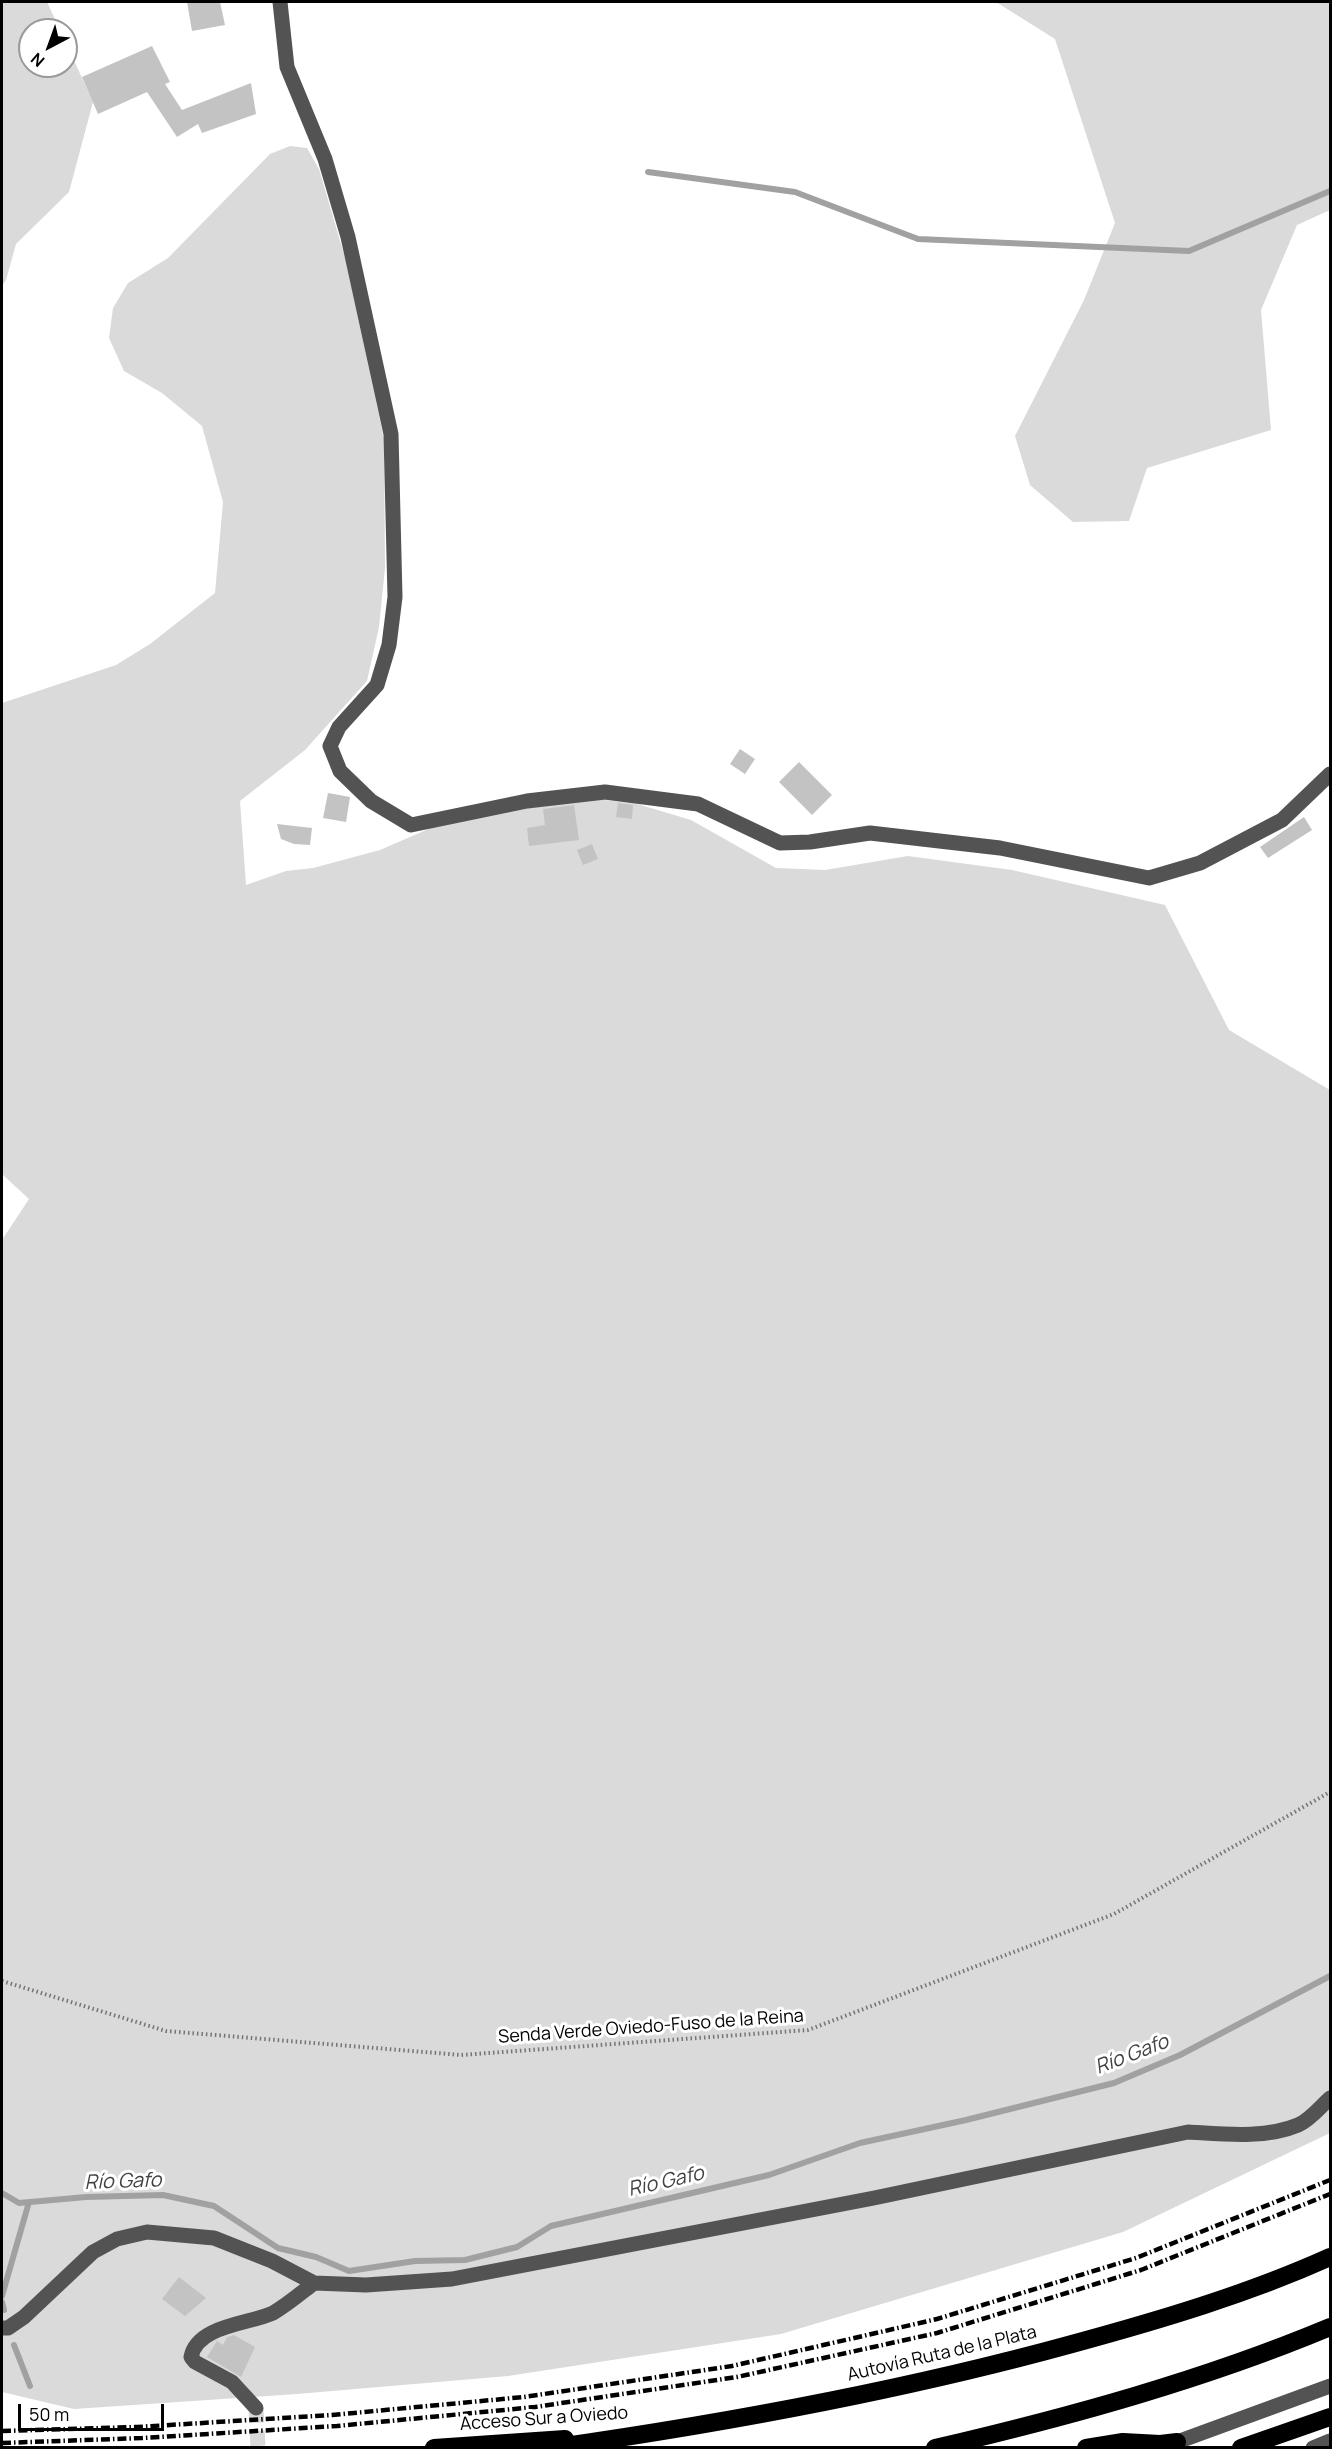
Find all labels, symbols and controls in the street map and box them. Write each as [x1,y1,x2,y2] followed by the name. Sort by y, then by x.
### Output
[18,18,78,78] north arrow
[26,48,49,72] text: N
[498,2006,804,2048] street label: Senda Verde Oviedo-Fuso de la Reina
[1092,2030,1172,2080] water label: Río Gafo
[626,2162,706,2202] water label: Río Gafo
[84,2169,162,2195] water label: Río Gafo
[845,2322,1039,2386] street label: Autovía Ruta de la Plata
[21,2392,166,2430] scale bar
[29,2402,69,2426] text: 50 m
[459,2402,629,2436] street label: Acceso Sur a Oviedo

